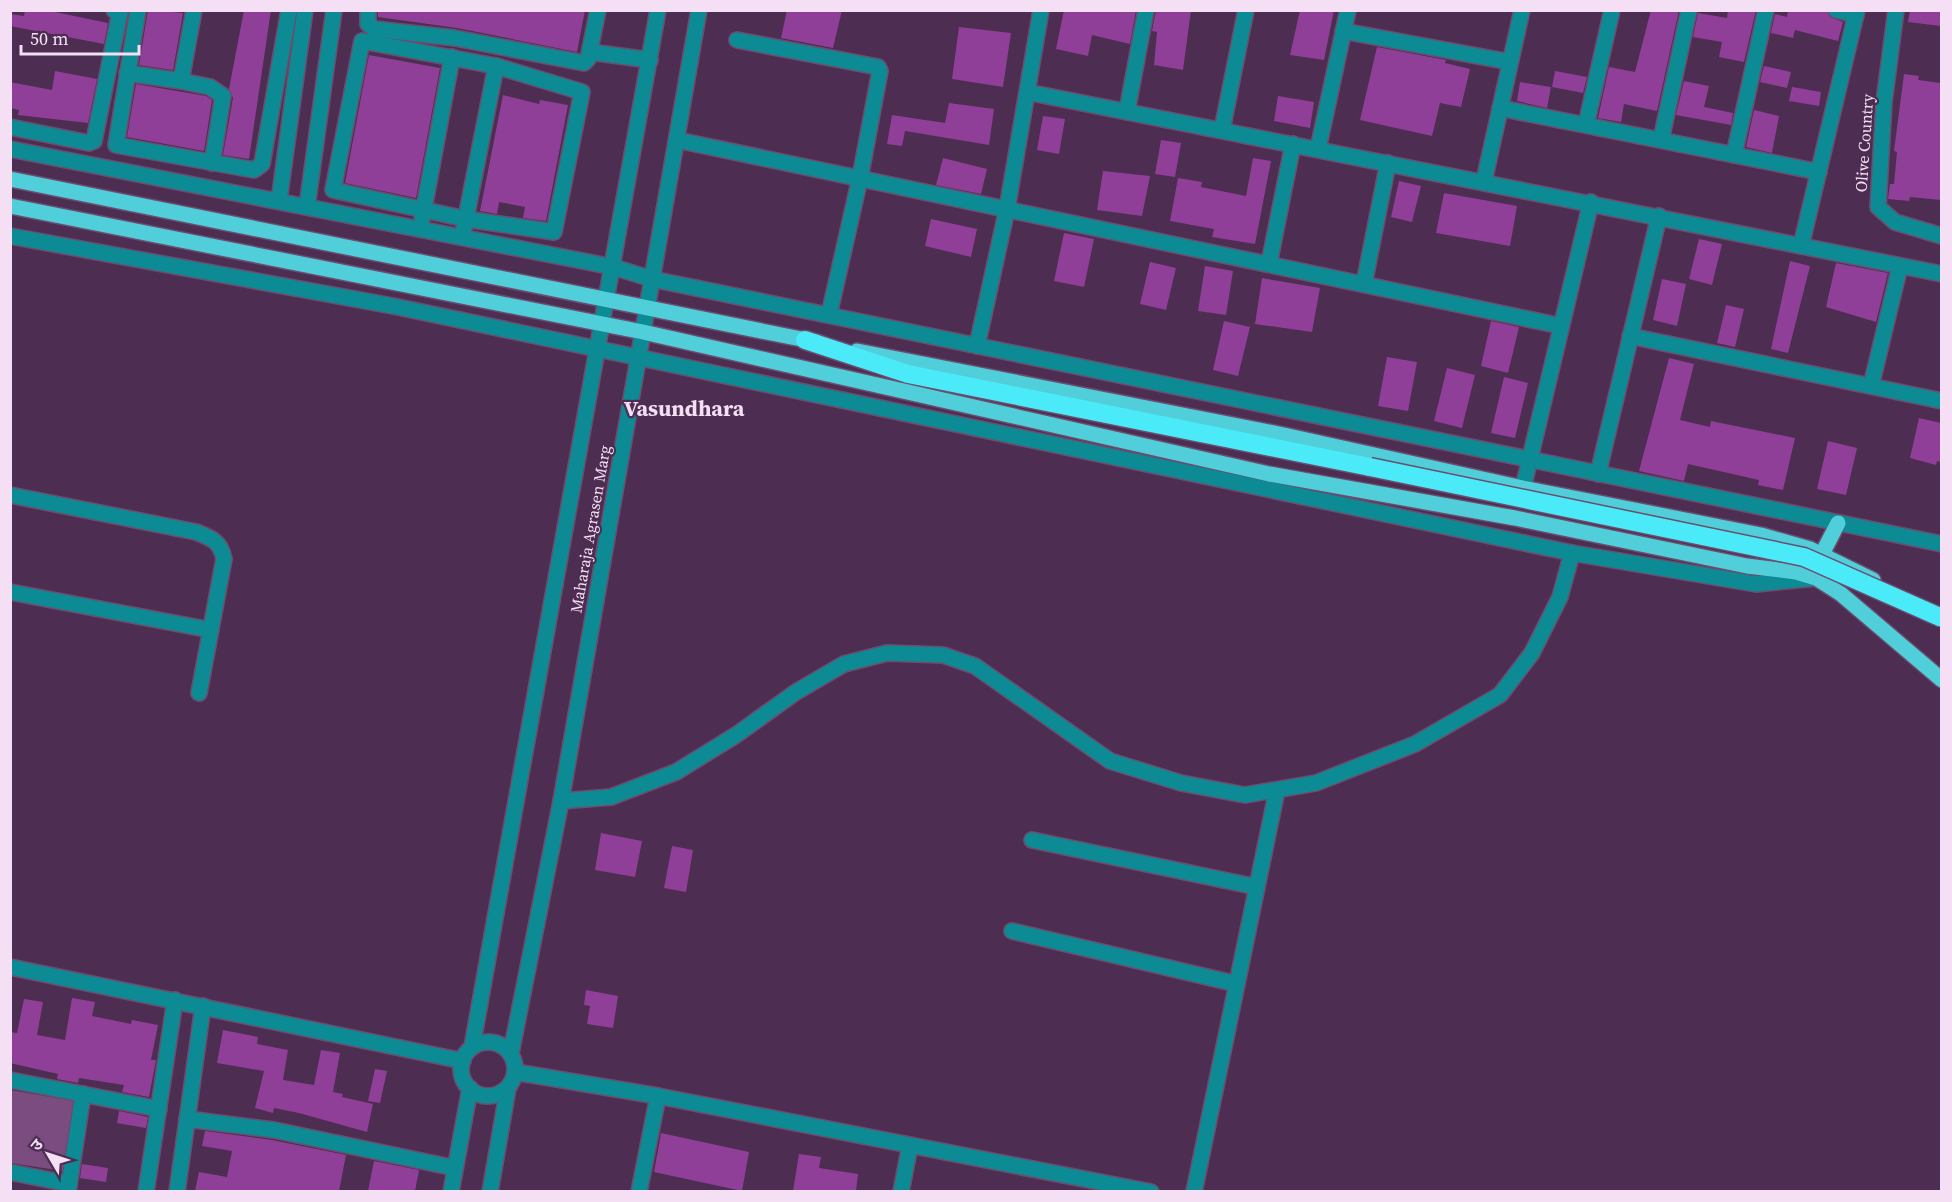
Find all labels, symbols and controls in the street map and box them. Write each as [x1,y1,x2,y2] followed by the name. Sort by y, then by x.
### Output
[21,18,140,56] scale bar
[30,26,68,51] text: 50 m
[1850,92,1878,193] street label: Olive Country
[624,393,745,423] district label: Vasundhara
[564,443,616,615] street label: Maharaja Agrasen Marg
[18,1124,78,1184] north arrow
[25,1134,48,1155] text: उ

